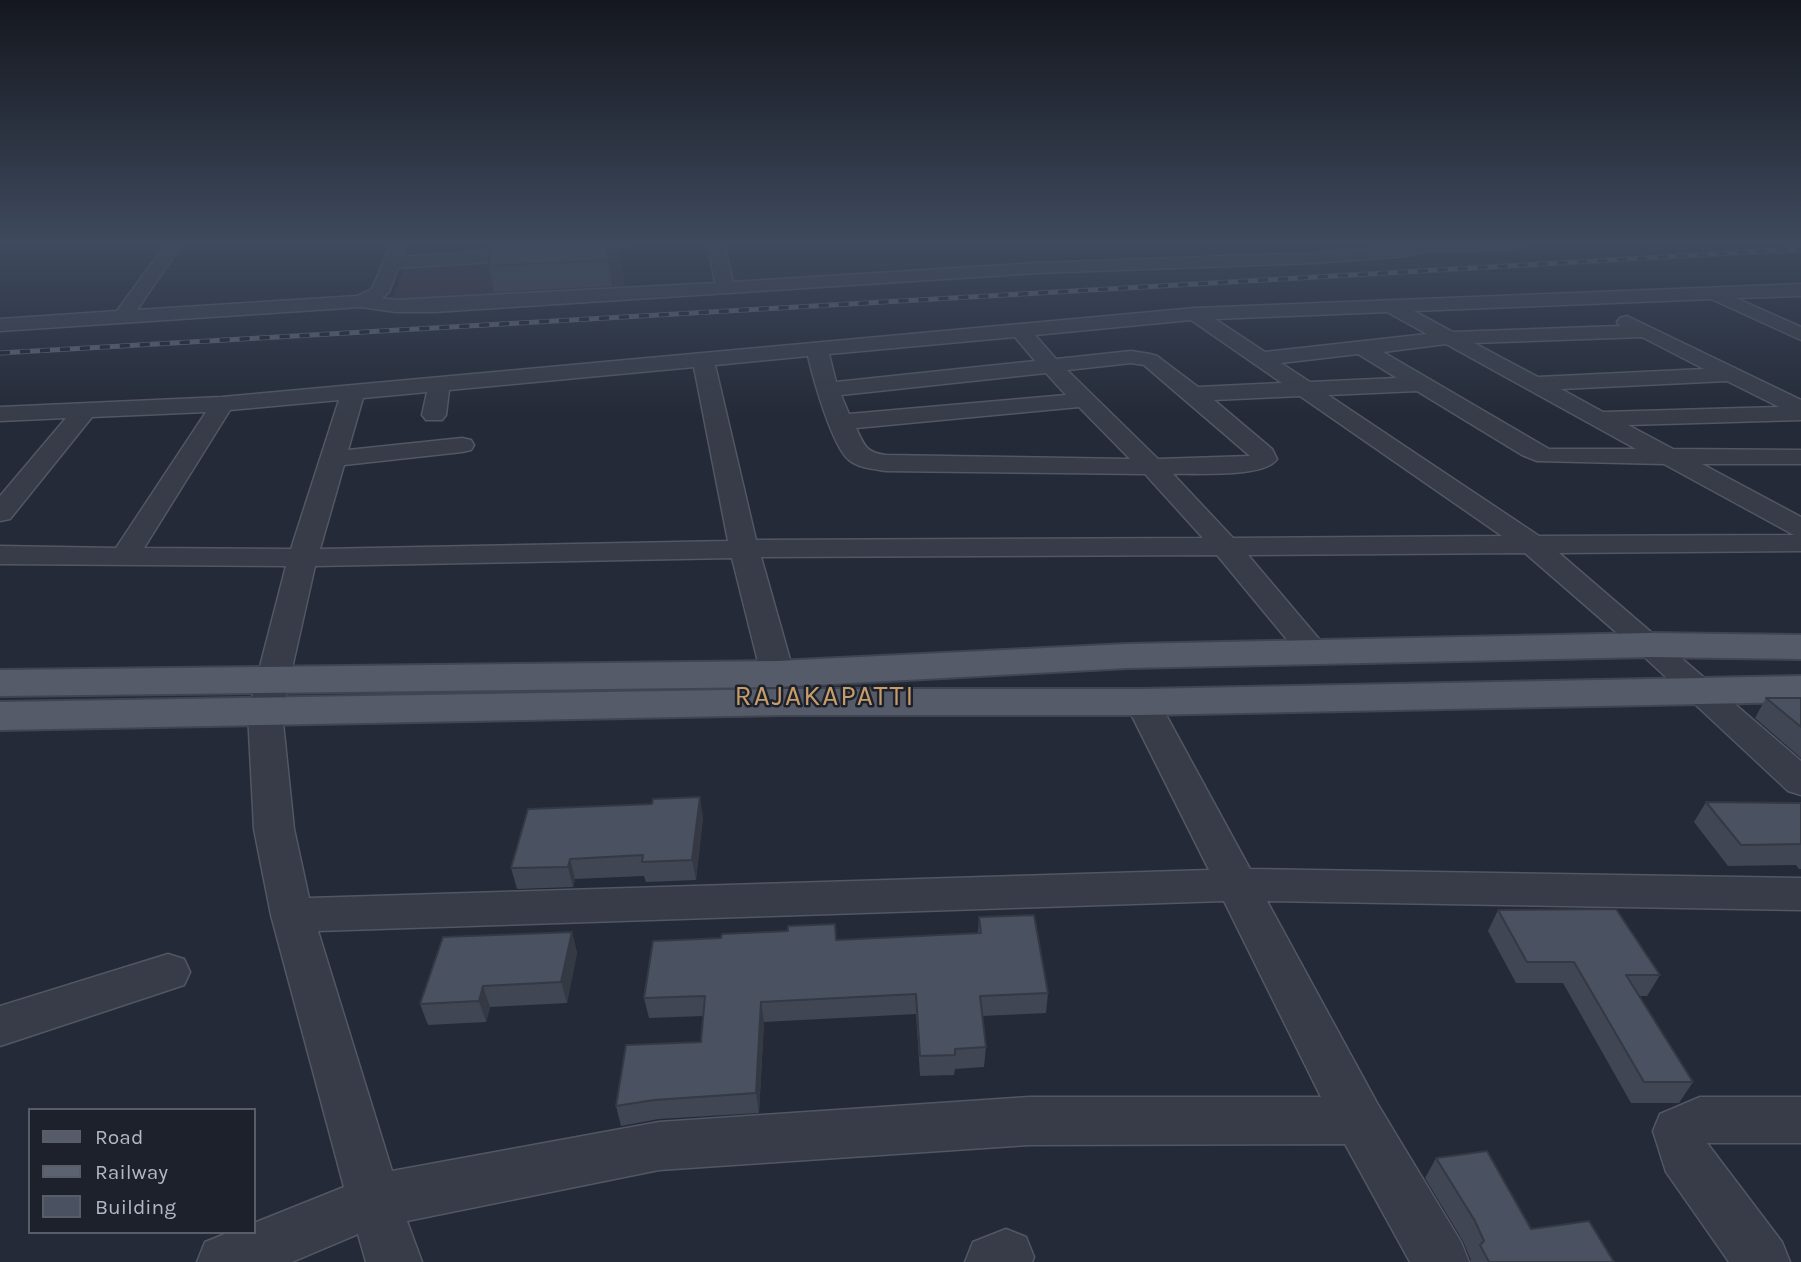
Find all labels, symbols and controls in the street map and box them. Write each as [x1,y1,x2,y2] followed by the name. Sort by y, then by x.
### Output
[736,680,914,714] district label: RAJAKAPATTI
[28,1108,256,1234] legend
[95,1125,143,1149] text: Road
[95,1160,168,1184] text: Railway
[95,1195,176,1219] text: Building

